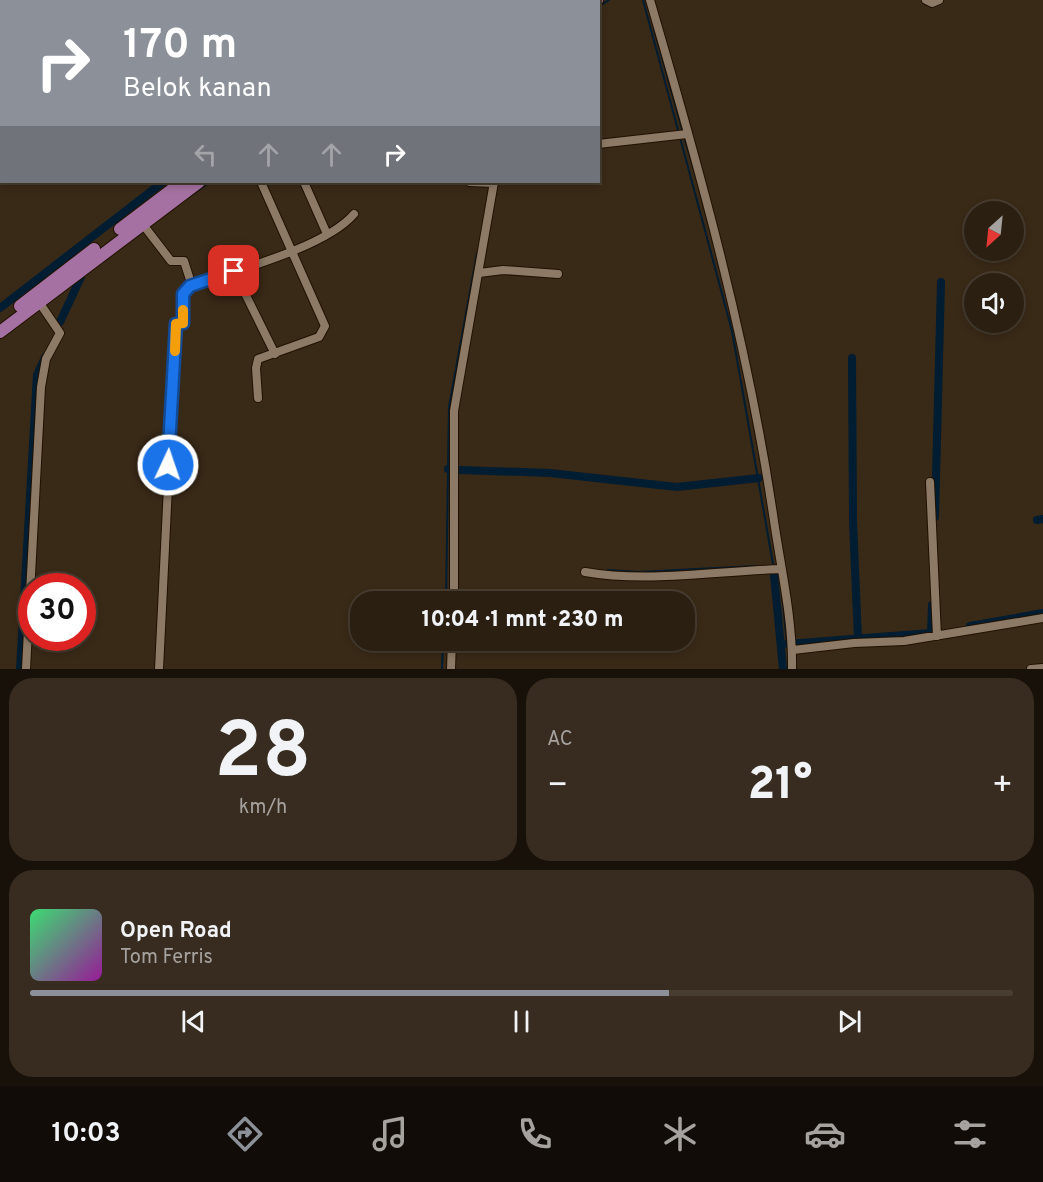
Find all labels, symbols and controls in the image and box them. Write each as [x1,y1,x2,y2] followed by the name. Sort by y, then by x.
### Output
[123,20,237,73] text: 170 m
[24,24,102,102] icon: right
[123,72,272,106] text: Belok kanan
[189,138,222,171] icon: left
[252,138,285,171] icon: ahead
[315,138,348,171] icon: ahead
[378,138,411,171] icon: right
[964,201,1024,261] north arrow
[964,201,1024,333] map controls
[208,245,259,296] pin
[217,254,250,287] icon: arrive
[964,273,1024,333] button: sound
[136,433,200,497] position arrow
[18,573,96,651] speed limit sign: 30
[421,607,624,634] text: 10:04 · 1 mnt · 230 m
[215,706,311,805] text: 28
[547,727,573,753] text: AC
[748,758,812,815] text: 21°
[547,766,568,808] text: −
[992,766,1013,808] text: +
[239,795,287,821] text: km/h
[120,918,232,945] text: Open Road
[120,945,213,971] text: Tom Ferris
[177,1005,210,1038] icon: previous
[505,1005,538,1038] icon: pause
[833,1005,866,1038] icon: next
[224,1113,266,1155] icon: directions
[369,1113,411,1155] icon: music
[514,1113,556,1155] icon: phone
[659,1113,701,1155] icon: climate
[804,1113,846,1155] icon: car
[949,1113,991,1155] icon: filters
[52,1117,121,1151] text: 10:03

